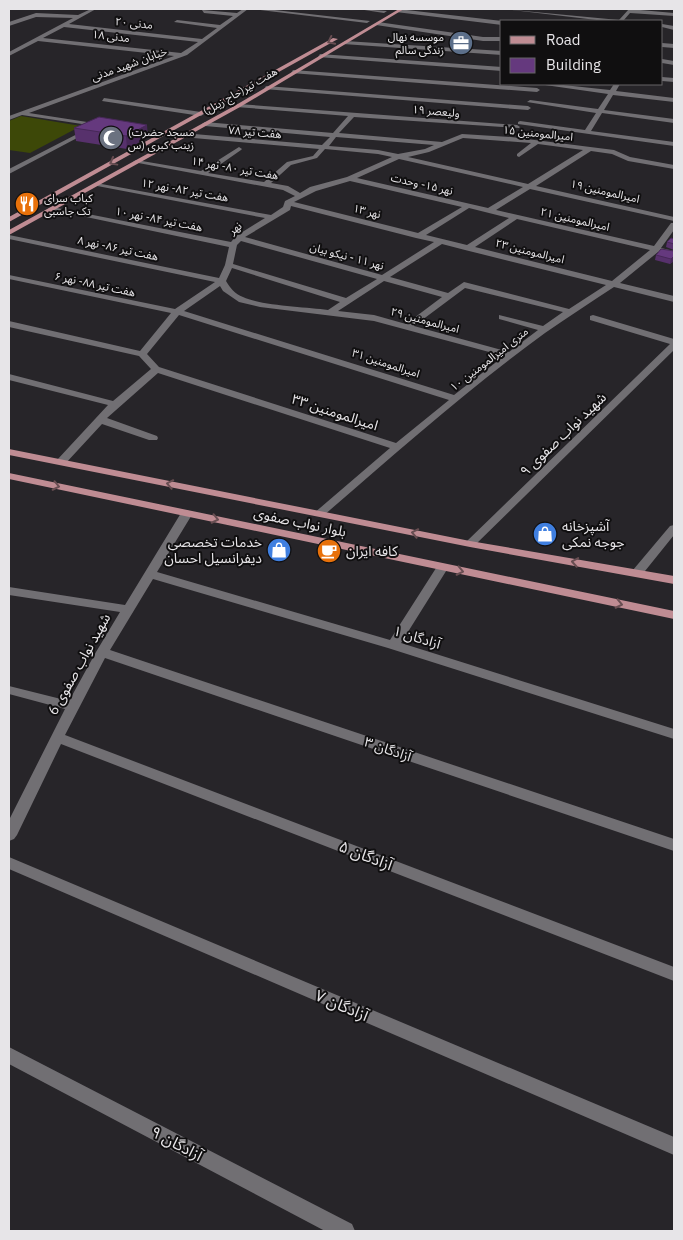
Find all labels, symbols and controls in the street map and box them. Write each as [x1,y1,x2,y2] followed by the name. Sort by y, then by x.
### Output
[114,14,154,32] street label: مدنی ۲۰
[500,20,663,85] legend
[91,27,131,45] street label: مدنی ۱۸
[388,30,444,59] place label: موسسه نهال زندگی سالم
[448,30,474,56] office icon: موسسه نهال زندگی سالم
[546,30,581,49] text: Road
[327,35,336,45] one-way arrow
[89,44,169,84] street label: خیابان شهید مدنی
[546,55,601,74] text: Building
[200,64,280,119] street label: هفت تیر(حاج زینل)
[412,102,460,120] street label: ولیعصر ۱۹
[502,122,574,144] street label: امیرالمومنین ۱۵
[228,123,282,141] street label: هفت تیر ۷۸
[98,125,124,151] mosque icon: (مسجد حضرت زینب کبری (س
[128,125,195,152] place label: (مسجد حضرت زینب کبری (س
[190,153,280,183] street label: هفت تیر ۸۰- نهر ۱۴
[109,156,118,166] one-way arrow
[390,170,454,198] street label: نهر ۱۵- وحدت
[140,175,230,205] street label: هفت تیر ۸۲- نهر ۱۲
[569,176,641,206] street label: امیرالمومنین ۱۹
[14,191,40,217] restaurant icon: کباب سرای تک جاسبی
[44,191,93,218] place label: کباب سرای تک جاسبی
[352,201,382,221] street label: نهر ۱۳
[114,204,204,234] street label: هفت تیر ۸۴- نهر ۱۰
[539,204,611,234] street label: امیرالمومنین ۲۱
[225,218,244,238] street label: نهر
[76,233,160,263] street label: هفت تیر ۸۶- نهر ۸
[494,236,566,266] street label: امیرالمومنین ۲۳
[309,239,386,273] street label: نهر ۱۱ - نیکو بیان
[53,269,137,299] street label: هفت تیر ۸۸- نهر ۶
[389,304,461,336] street label: امیرالمومنین ۲۹
[447,324,531,394] street label: ۱۰ متری امیرالمومنین
[350,345,422,381] street label: امیرالمومنین ۳۱
[516,388,610,480] street label: شهید نواب صفوی ۹
[290,390,380,434] street label: امیرالمومنین ۳۳
[165,479,174,489] one-way arrow
[52,480,61,491] one-way arrow
[252,503,348,541] street label: بلوار نواب صفوی
[211,513,220,524] one-way arrow
[562,517,624,551] place label: آشپزخانه جوجه نمکی
[532,521,558,547] shop icon: آشپزخانه جوجه نمکی
[410,528,419,538] one-way arrow
[164,533,262,567] place label: خدمات تخصصی دیفرانسیل احسان
[266,537,292,563] shop icon: خدمات تخصصی دیفرانسیل احسان
[316,538,342,564] cafe icon: کافه ایران
[346,542,398,560] place label: کافه ایران
[570,557,579,567] one-way arrow
[456,566,464,576] one-way arrow
[615,598,624,609] one-way arrow
[44,610,114,718] street label: شهید نواب صفوی 6
[391,621,444,653] street label: آزادگان ۱
[362,733,415,766] street label: آزادگان ۳
[336,836,397,875] street label: آزادگان ۵
[312,985,373,1026] street label: آزادگان ۷
[148,1121,208,1166] street label: آزادگان ۹

